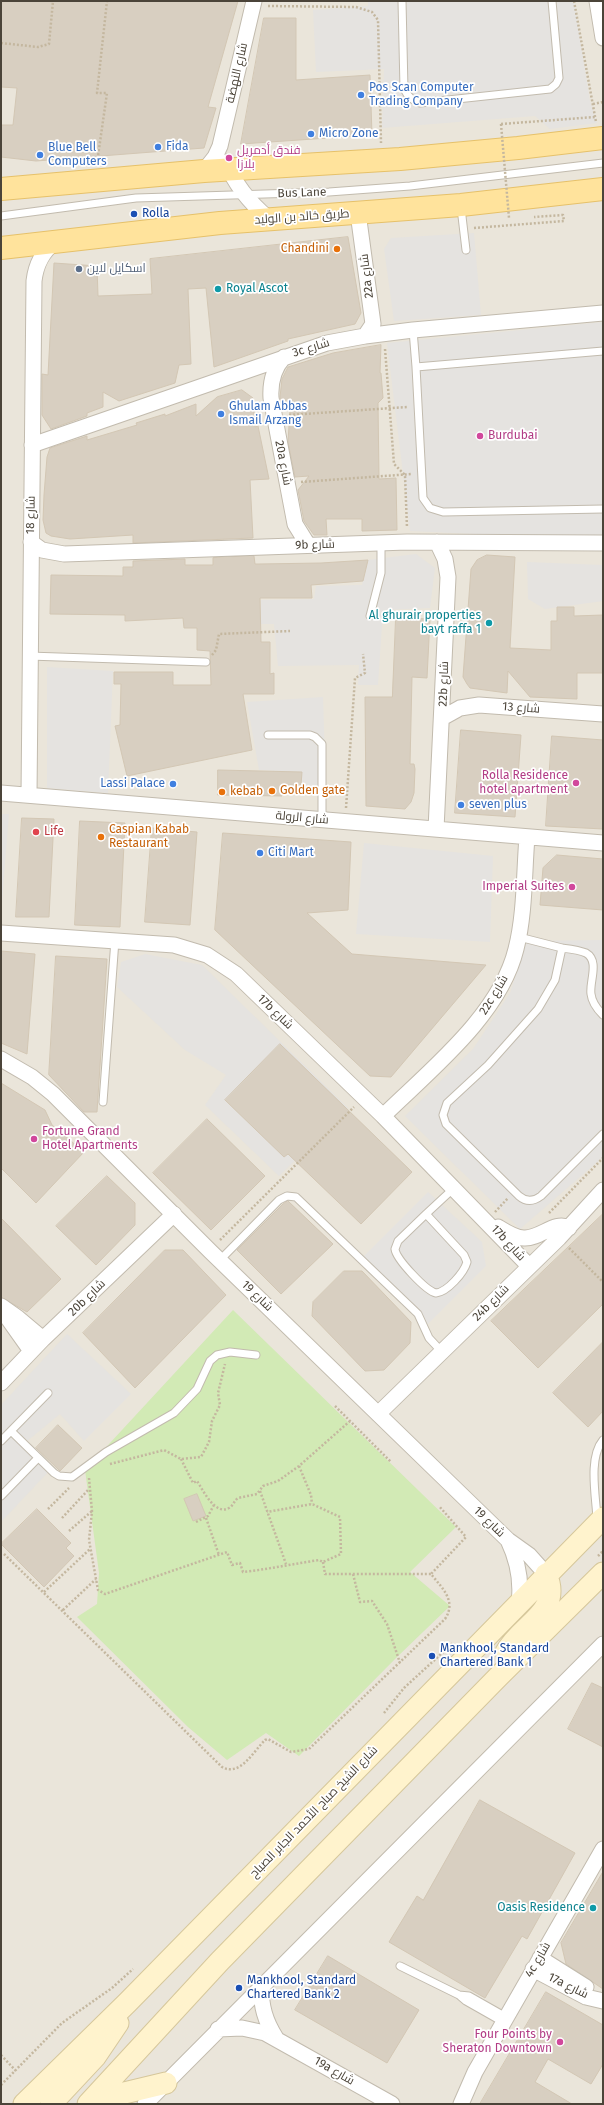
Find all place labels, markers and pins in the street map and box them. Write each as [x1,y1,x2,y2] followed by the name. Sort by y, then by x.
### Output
[369,81,474,109] place label: Pos Scan Computer Trading Company
[356,90,366,100] marker: Pos Scan Computer Trading Company
[319,127,378,141] place label: Micro Zone
[306,129,316,139] marker: Micro Zone
[166,140,189,154] place label: Fida
[48,141,107,169] place label: Blue Bell Computers
[153,142,163,152] marker: Fida
[237,144,301,172] place label: فندق أدمريل بلازا
[35,150,45,160] marker: Blue Bell Computers
[224,153,234,163] marker: فندق أدمريل بلازا
[142,207,170,221] place label: Rolla
[129,209,139,219] marker: Rolla
[281,242,329,256] place label: Chandini
[332,244,342,254] marker: Chandini
[87,262,146,276] place label: اسكايل لاين
[74,264,84,274] marker: اسكايل لاين
[226,282,288,296] place label: Royal Ascot
[213,284,223,294] marker: Royal Ascot
[229,400,307,428] place label: Ghulam Abbas Ismail Arzang
[216,409,226,419] marker: Ghulam Abbas Ismail Arzang
[488,429,538,443] place label: Burdubai
[475,431,485,441] marker: Burdubai
[369,609,481,637] place label: Al ghurair properties bayt raffa 1
[484,618,494,628] marker: Al ghurair properties bayt raffa 1
[479,769,568,797] place label: Rolla Residence hotel apartment
[100,777,165,791] place label: Lassi Palace
[571,778,581,788] marker: Rolla Residence hotel apartment
[168,779,178,789] marker: Lassi Palace
[280,784,345,798] place label: Golden gate
[230,785,263,799] place label: kebab
[267,786,277,796] marker: Golden gate
[217,787,227,797] marker: kebab
[469,798,527,812] place label: seven plus
[456,800,466,810] marker: seven plus
[109,823,189,851] place label: Caspian Kabab Restaurant
[44,825,64,839] place label: Life
[31,827,41,837] marker: Life
[96,832,106,842] marker: Caspian Kabab Restaurant
[268,846,314,860] place label: Citi Mart
[255,848,265,858] marker: Citi Mart
[482,880,564,894] place label: Imperial Suites
[567,882,577,892] marker: Imperial Suites
[42,1125,138,1153] place label: Fortune Grand Hotel Apartments
[29,1134,39,1144] marker: Fortune Grand Hotel Apartments
[440,1642,549,1670] place label: Mankhool, Standard Chartered Bank 1
[427,1651,437,1661] marker: Mankhool, Standard Chartered Bank 1
[497,1901,585,1915] place label: Oasis Residence
[588,1903,598,1913] marker: Oasis Residence
[247,1974,356,2002] place label: Mankhool, Standard Chartered Bank 2
[234,1983,244,1993] marker: Mankhool, Standard Chartered Bank 2
[443,2028,552,2056] place label: Four Points by Sheraton Downtown
[555,2037,565,2047] marker: Four Points by Sheraton Downtown

